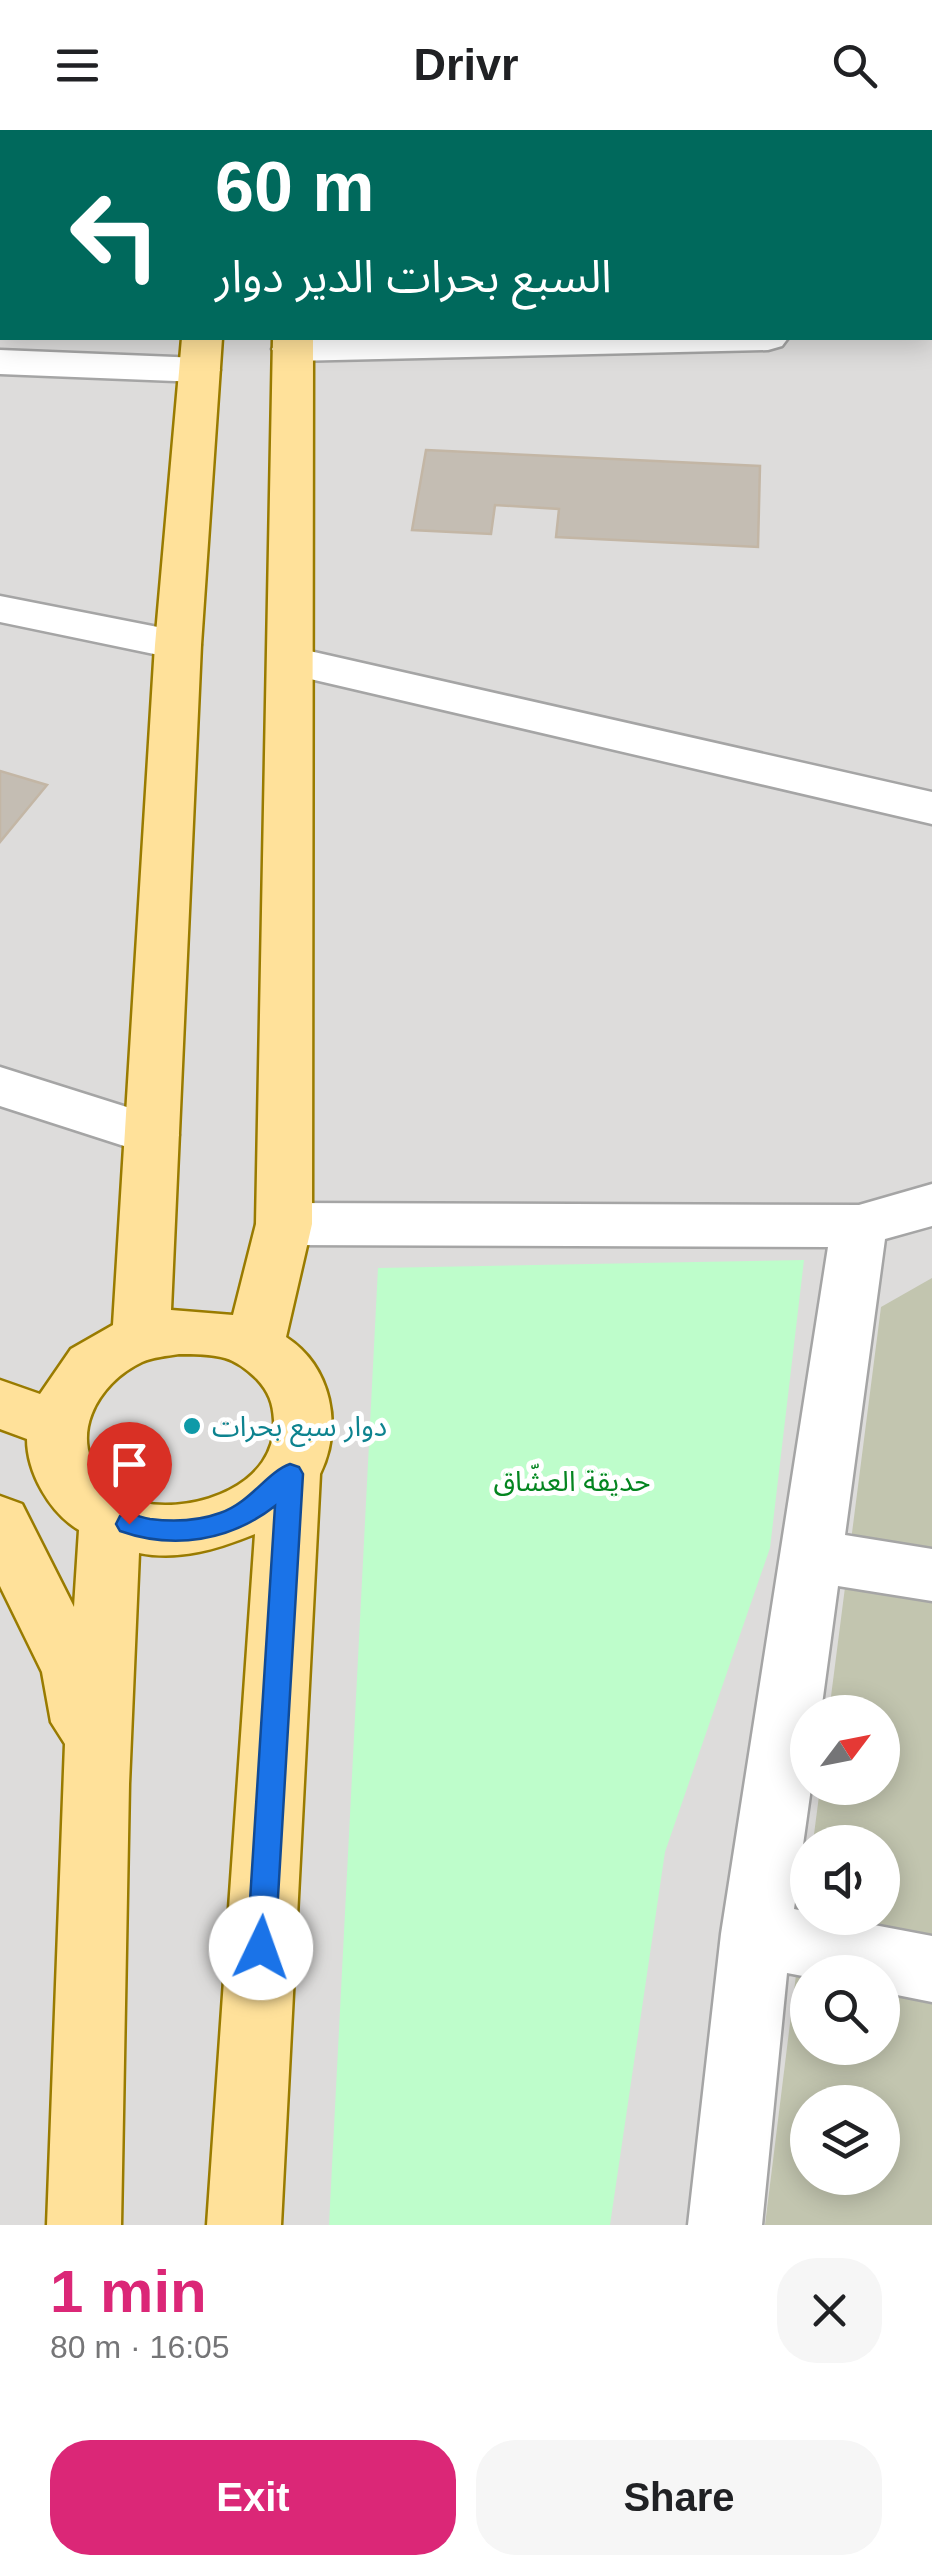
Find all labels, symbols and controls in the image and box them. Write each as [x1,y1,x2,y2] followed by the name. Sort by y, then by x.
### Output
[50,38,105,93] icon: menu
[827,38,882,93] icon: search
[413,39,519,90] text: Drivr
[215,148,375,226] text: 60 m
[50,170,180,300] icon: left
[215,251,612,302] text: السبع بحرات الدير دوار
[212,1411,387,1447] place label: دوار سبع بحرات
[181,1415,203,1437] marker: دوار سبع بحرات
[87,1422,172,1525] pin
[102,1437,157,1492] icon: arrive
[493,1463,651,1497] park label: حديقة العشّاق
[790,1695,900,1805] north arrow
[790,1695,900,2195] map controls
[790,1825,900,1935] button: sound
[209,1896,313,2000] position arrow
[790,1955,900,2065] button: search
[790,2085,900,2195] button: layers
[50,2258,207,2325] text: 1 min
[777,2258,882,2363] button: close
[50,2329,230,2365] text: 80 m · 16:05
[50,2440,456,2555] button: Exit
[476,2440,882,2555] button: Share

